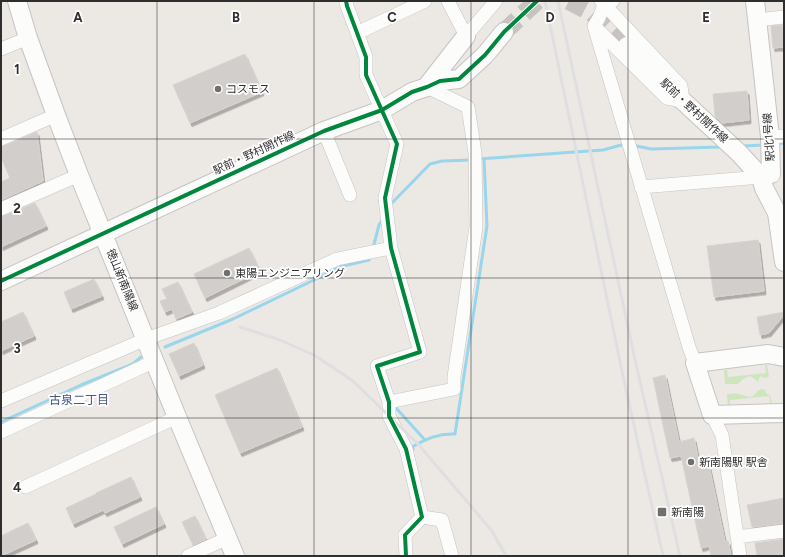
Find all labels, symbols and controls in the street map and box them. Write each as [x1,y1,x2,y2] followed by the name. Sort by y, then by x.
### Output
[73,10,83,25] text: A
[232,10,240,25] text: B
[387,10,397,25] text: C
[545,10,555,25] text: D
[702,10,710,25] text: E
[14,62,20,77] text: 1
[657,76,731,146] street label: 駅前・野村開作線
[226,83,270,96] place label: コスモス
[213,84,223,94] marker: コスモス
[761,112,777,162] street label: 駅北1号線
[211,129,297,177] street label: 駅前・野村開作線
[13,201,21,216] text: 2
[104,247,140,313] street label: 徳山新南陽線
[235,267,345,280] place label: 東陽エンジニアリング
[222,268,232,278] marker: 東陽エンジニアリング
[13,341,21,356] text: 3
[49,393,109,407] district label: 古泉二丁目
[699,456,768,469] place label: 新南陽駅 駅舎
[686,457,696,467] marker: 新南陽駅 駅舎
[13,480,21,495] text: 4
[656,506,668,518] marker: 新南陽
[671,506,704,519] place label: 新南陽

